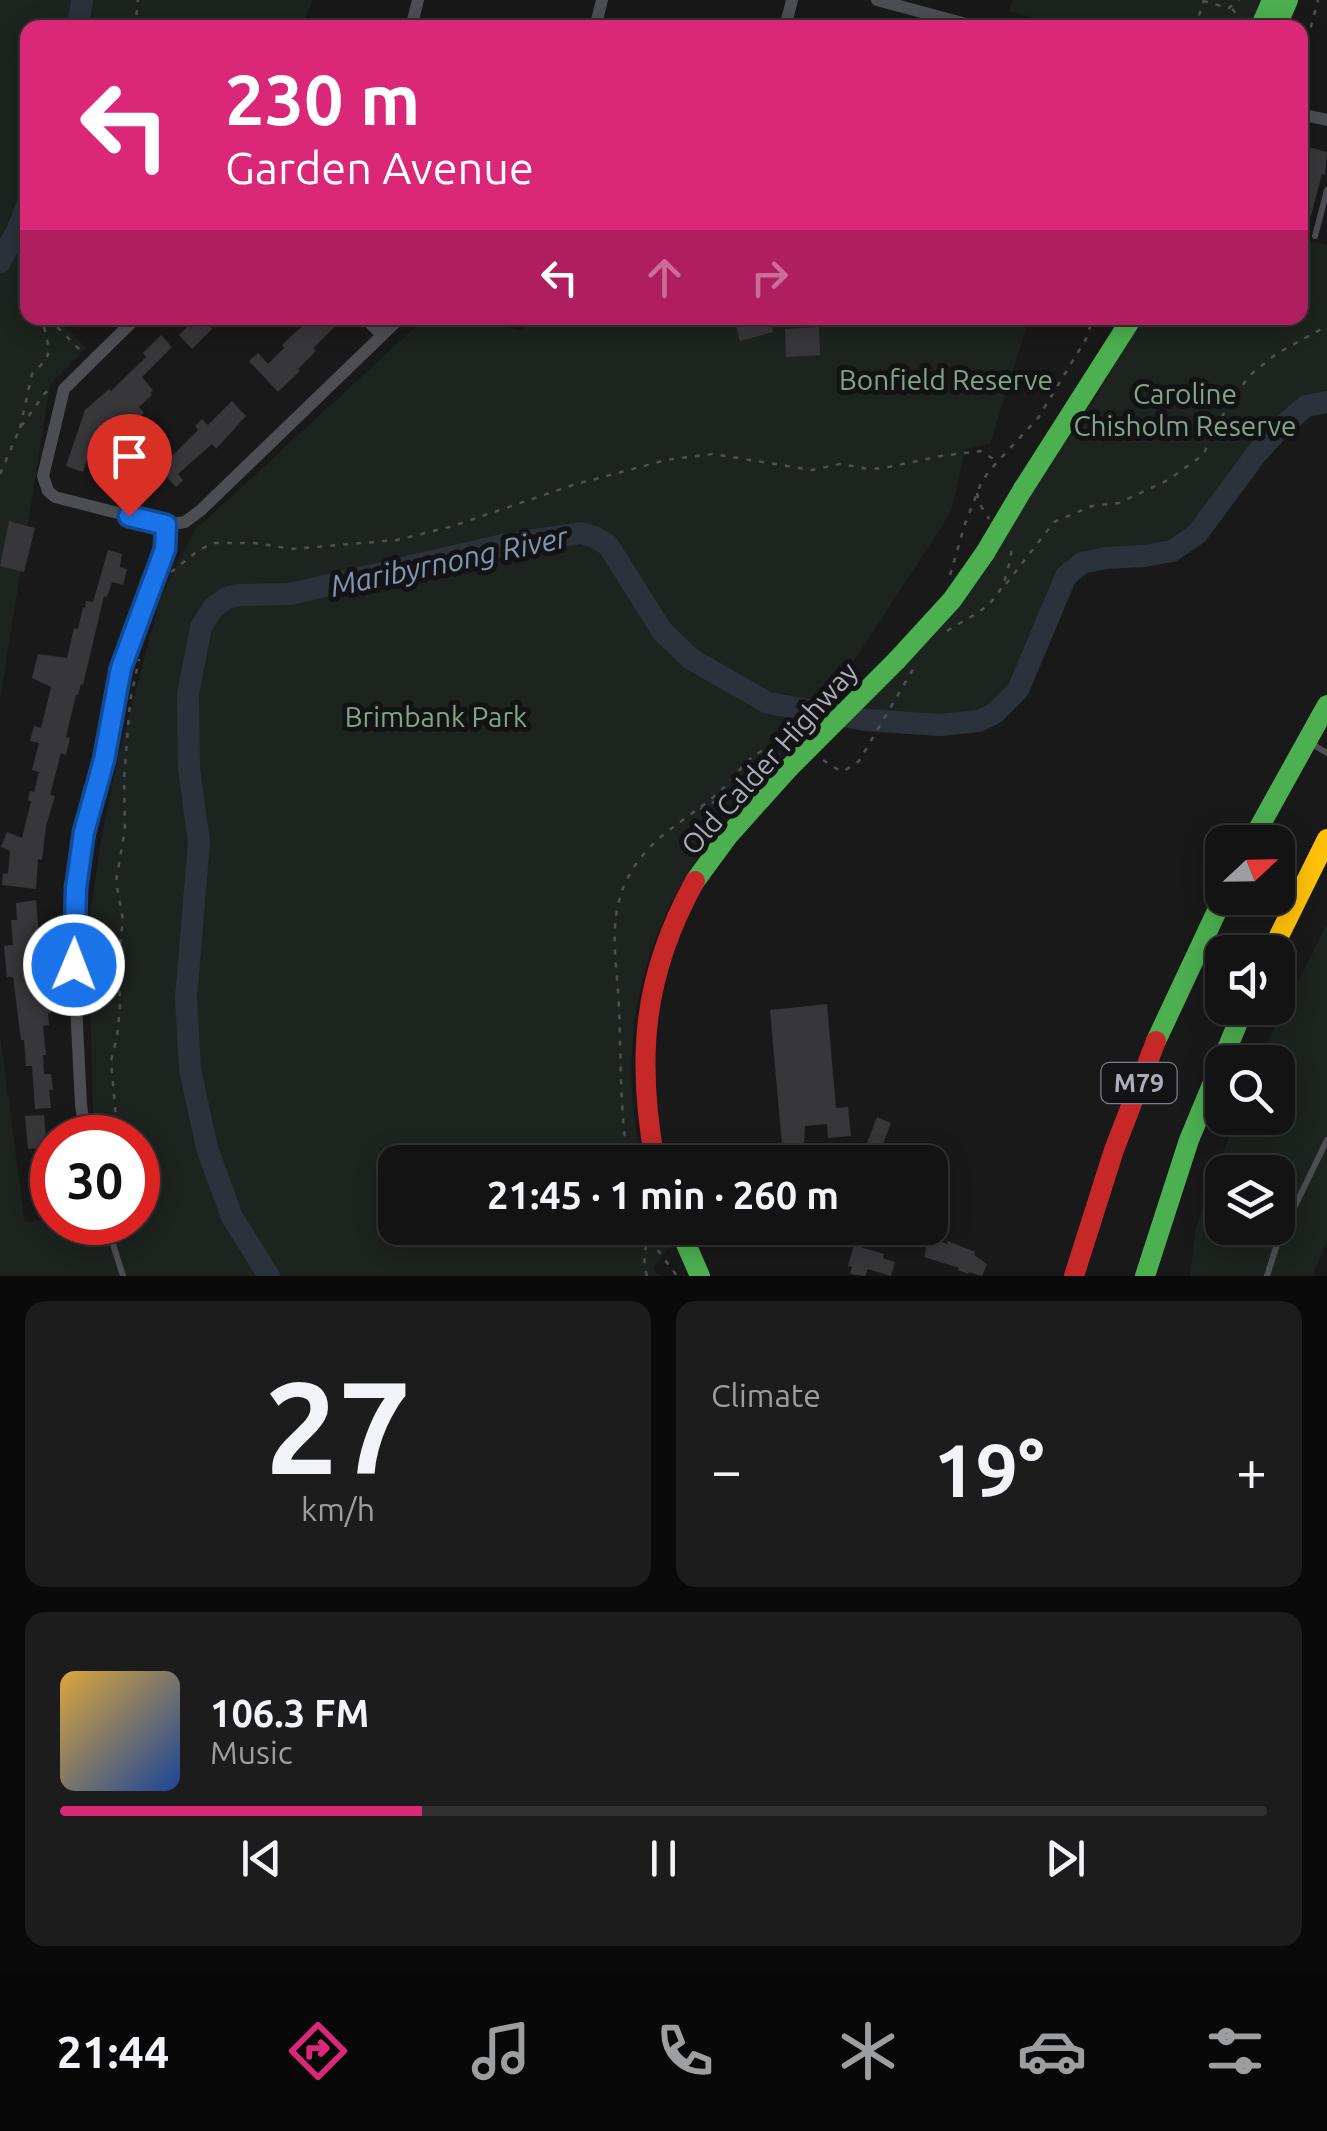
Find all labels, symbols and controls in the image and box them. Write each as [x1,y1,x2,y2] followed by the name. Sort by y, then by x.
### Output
[60,60,190,190] icon: left
[225,60,420,138] text: 230 m
[225,142,534,193] text: Garden Avenue
[532,250,587,305] icon: left
[637,250,692,305] icon: ahead
[742,250,797,305] icon: right
[839,364,1053,395] park label: Bonfield Reserve
[1073,378,1297,441] park label: Caroline Chisholm Reserve
[87,414,172,517] pin
[102,429,157,484] icon: arrive
[327,519,572,603] water label: Maribyrnong River
[675,656,863,860] street label: Old Calder Highway
[345,701,527,732] park label: Brimbank Park
[1205,825,1295,915] north arrow
[1205,825,1295,1245] map controls
[22,913,126,1017] position arrow
[1205,935,1295,1025] button: sound
[1205,1045,1295,1135] button: search
[1102,1063,1176,1103] road number: M79
[30,1115,160,1245] speed limit sign: 30
[1205,1155,1295,1245] button: layers
[487,1174,839,1216] text: 21:45 · 1 min · 260 m
[265,1353,411,1499] text: 27
[711,1377,821,1413] text: Climate
[933,1427,1045,1511] text: 19°
[711,1439,742,1500] text: −
[1236,1439,1267,1500] text: +
[301,1491,375,1527] text: km/h
[210,1692,369,1734] text: 106.3 FM
[210,1734,293,1770] text: Music
[234,1831,289,1886] icon: previous
[636,1831,691,1886] icon: pause
[1038,1831,1093,1886] icon: next
[283,2016,353,2086] icon: directions
[466,2016,536,2086] icon: music
[650,2016,720,2086] icon: phone
[833,2016,903,2086] icon: climate
[1017,2016,1087,2086] icon: car
[1200,2016,1270,2086] icon: filters
[57,2026,169,2077] text: 21:44

